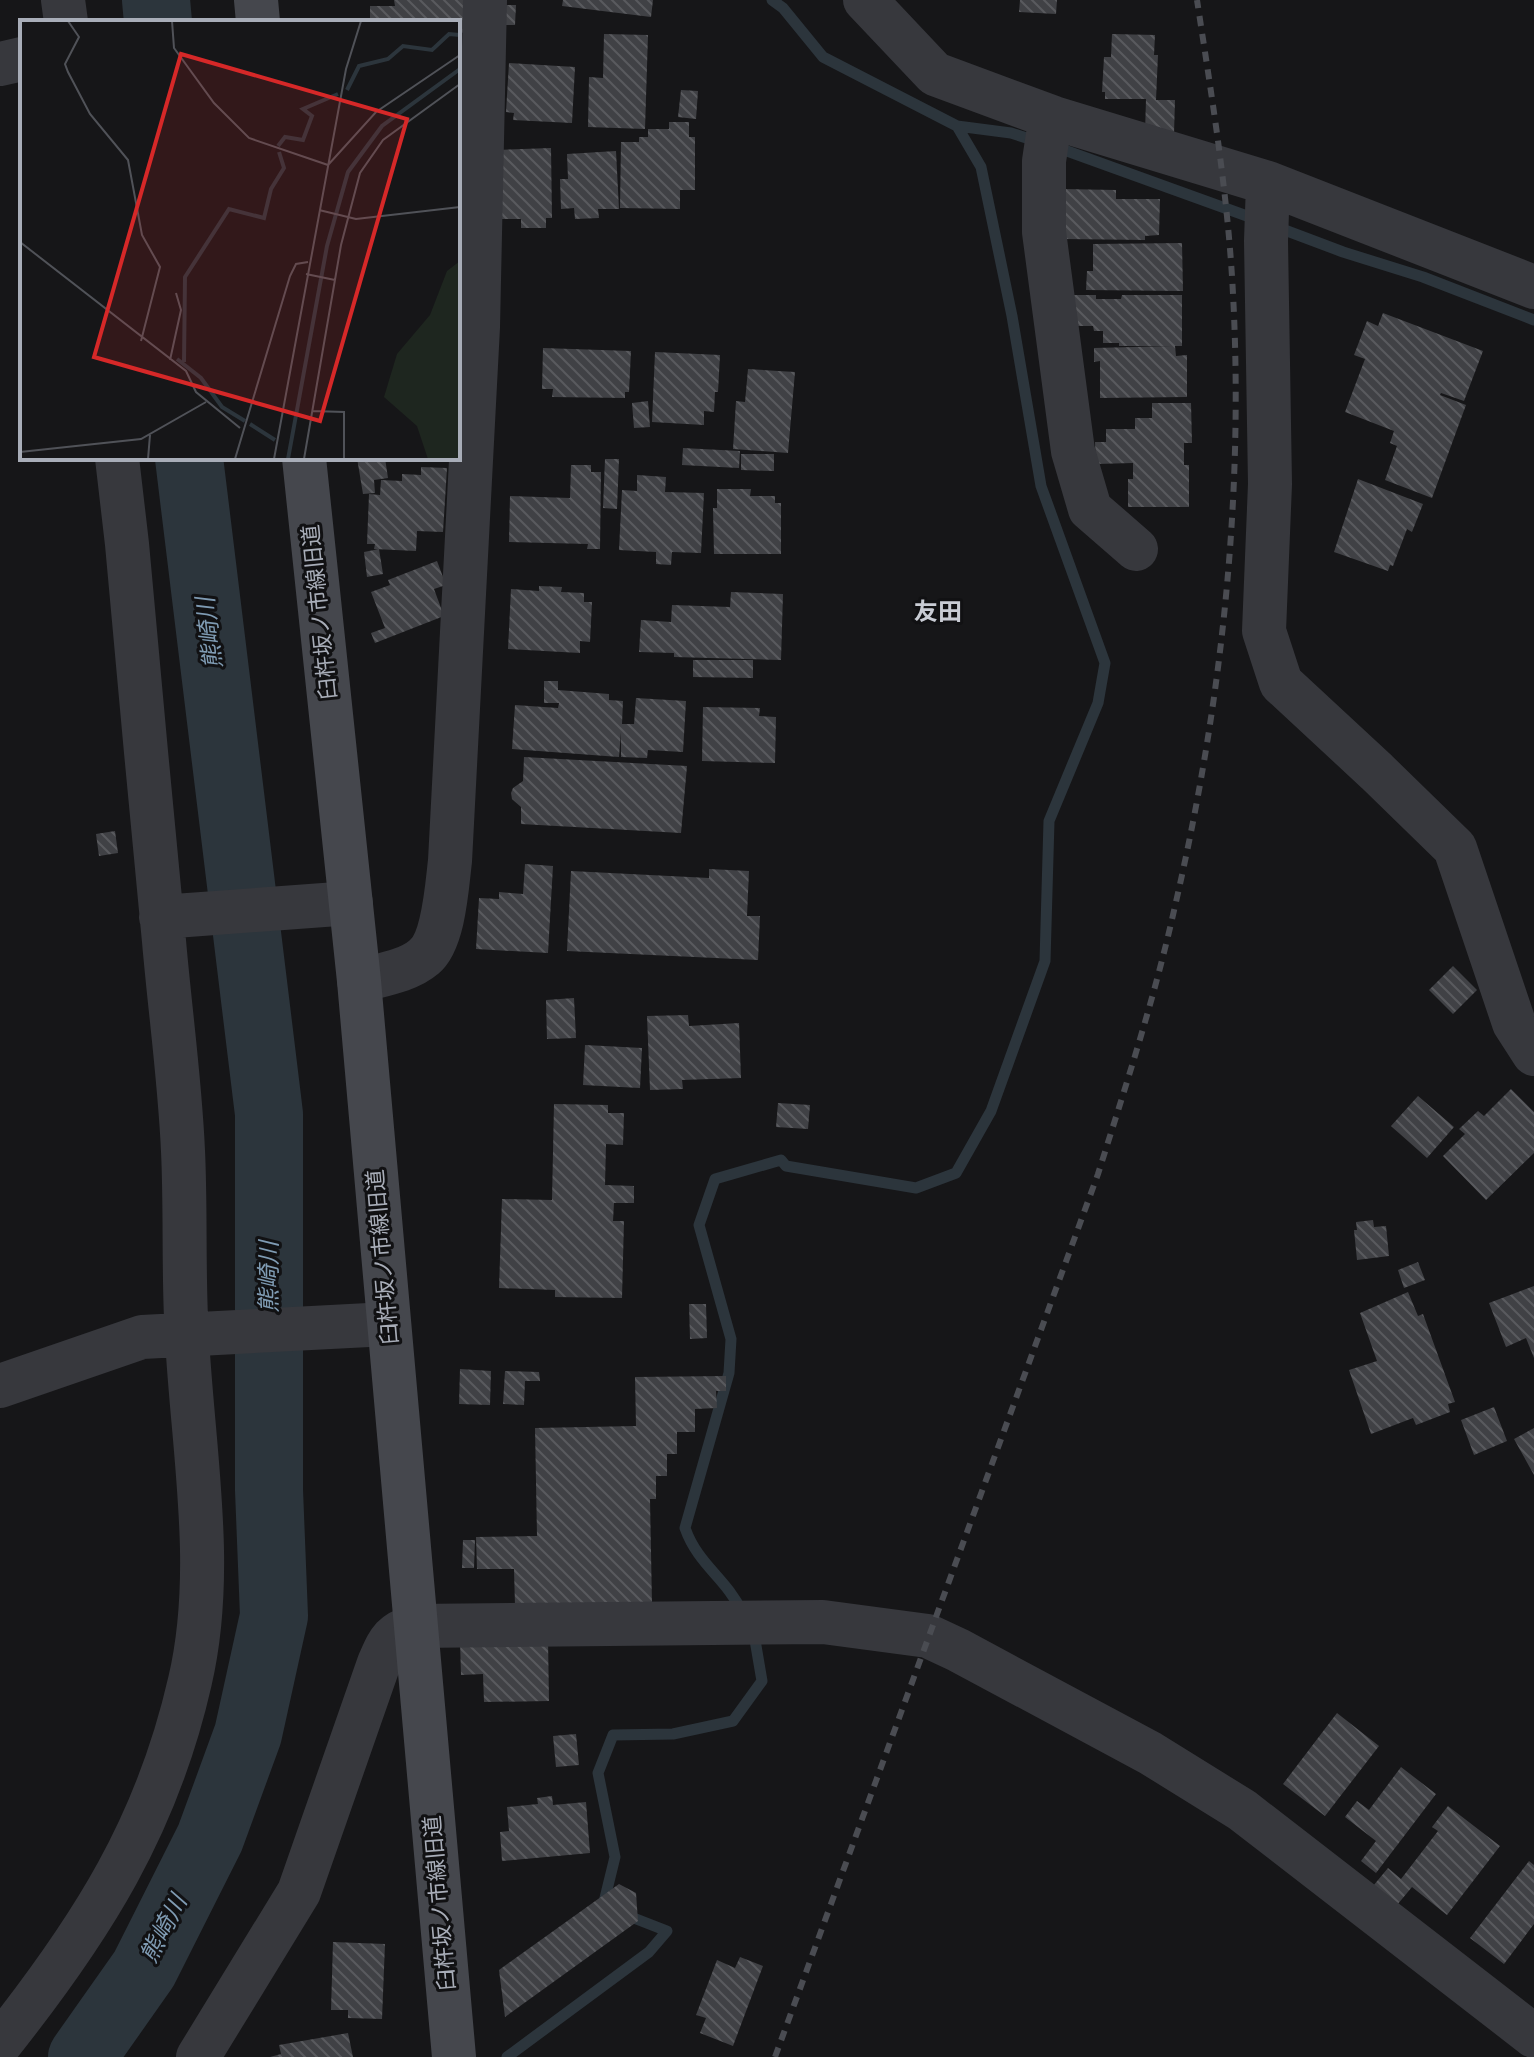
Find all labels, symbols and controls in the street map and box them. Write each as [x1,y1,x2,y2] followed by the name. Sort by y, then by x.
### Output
[20,20,460,460] inset map
[298,523,342,701] street label: 臼杵坂ノ市線旧道
[191,593,229,670] water label: 熊崎川
[914,598,962,627] district label: 友田
[362,1168,404,1346] street label: 臼杵坂ノ市線旧道
[255,1238,284,1313] water label: 熊崎川
[419,1814,461,1992] street label: 臼杵坂ノ市線旧道
[135,1888,195,1968] water label: 熊崎川

